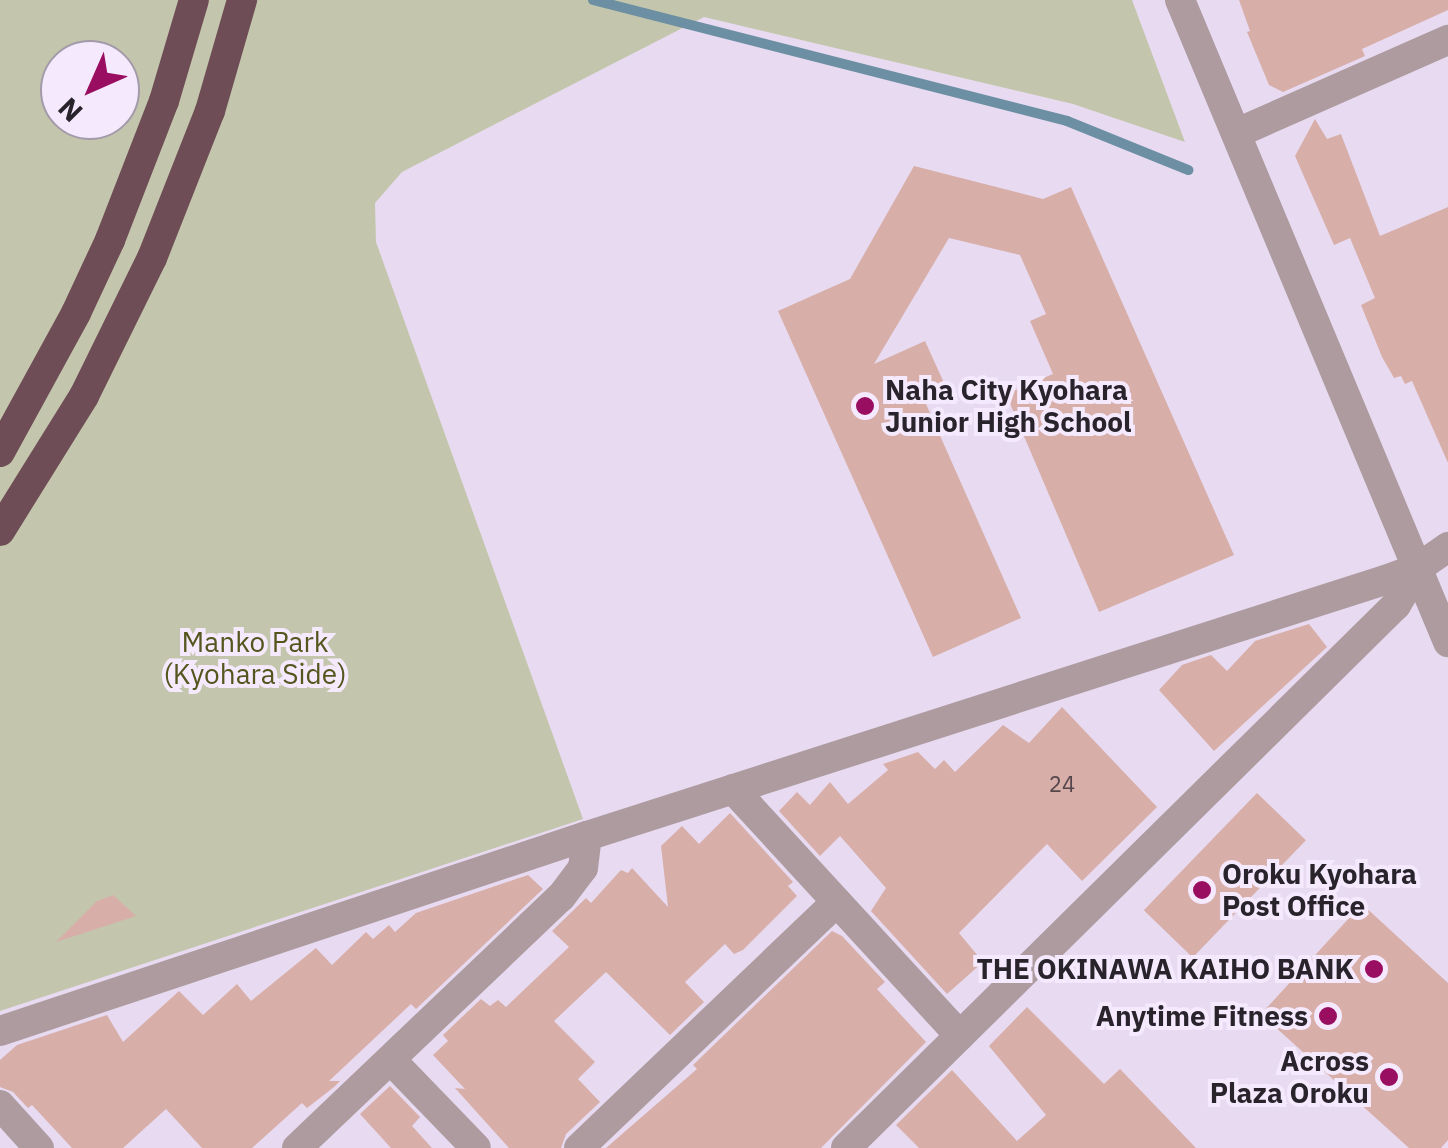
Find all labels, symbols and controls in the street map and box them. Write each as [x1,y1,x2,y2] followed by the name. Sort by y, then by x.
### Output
[40,40,140,140] north arrow
[50,90,90,130] text: N
[885,373,1131,439] place label: Naha City Kyohara Junior High School
[854,395,876,417] marker: Naha City Kyohara Junior High School
[163,625,347,691] park label: Manko Park (Kyohara Side)
[1049,771,1075,797] house number: 24
[1222,857,1417,923] place label: Oroku Kyohara Post Office
[1191,879,1213,901] marker: Oroku Kyohara Post Office
[976,952,1354,986] place label: THE OKINAWA KAIHO BANK
[1363,958,1385,980] marker: THE OKINAWA KAIHO BANK
[1096,999,1308,1033] place label: Anytime Fitness
[1317,1005,1339,1027] marker: Anytime Fitness
[1210,1044,1369,1110] place label: Across Plaza Oroku
[1378,1066,1400,1088] marker: Across Plaza Oroku

